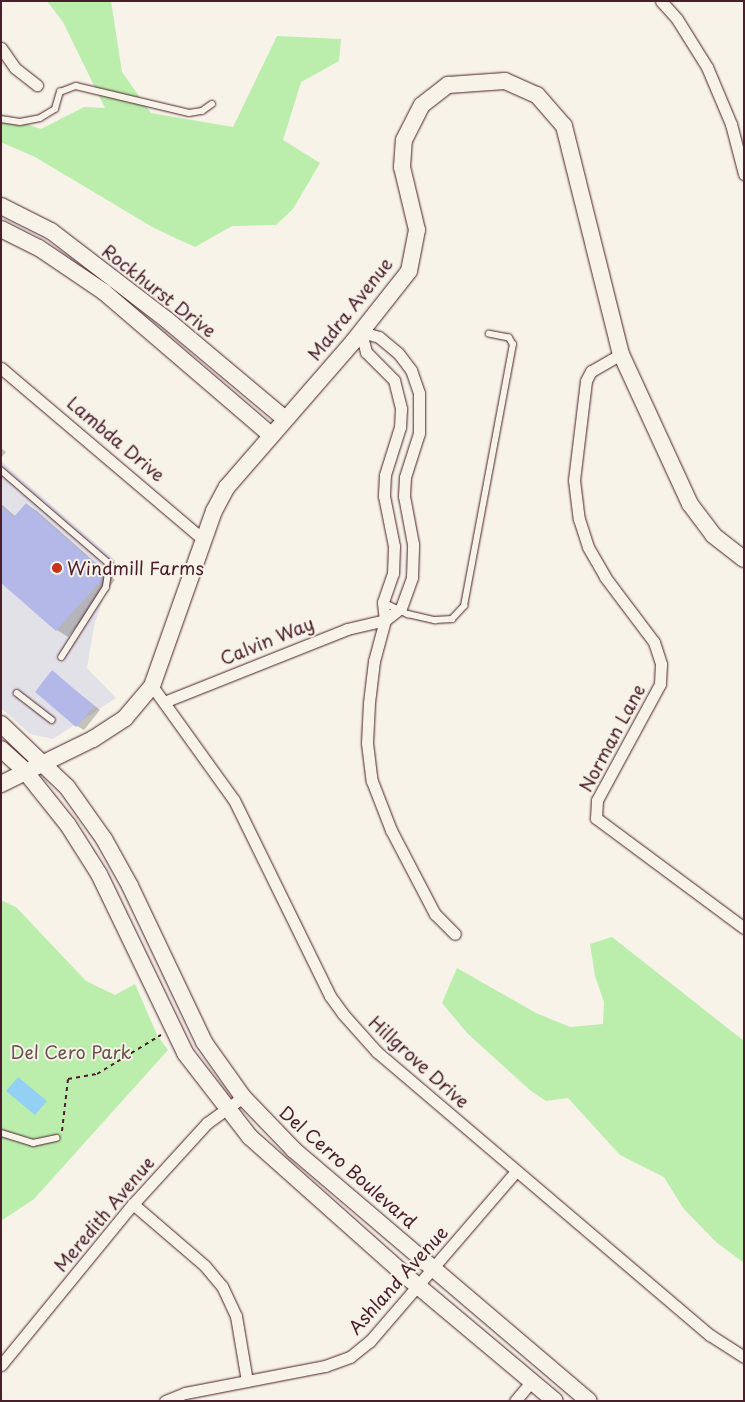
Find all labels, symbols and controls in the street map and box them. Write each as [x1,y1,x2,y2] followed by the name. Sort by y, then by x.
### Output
[98,240,220,342] street label: Rockhurst Drive
[303,253,397,365] street label: Madra Avenue
[63,392,169,486] street label: Lambda Drive
[67,557,204,579] place label: Windmill Farms
[51,562,63,574] marker: Windmill Farms
[217,613,317,669] street label: Calvin Way
[575,681,649,795] street label: Norman Lane
[364,1011,474,1113] street label: Hillgrove Drive
[10,1041,132,1063] park label: Del Cero Park
[275,1101,421,1233] street label: Del Cerro Boulevard
[49,1152,159,1276] street label: Meredith Avenue
[344,1221,452,1339] street label: Ashland Avenue

